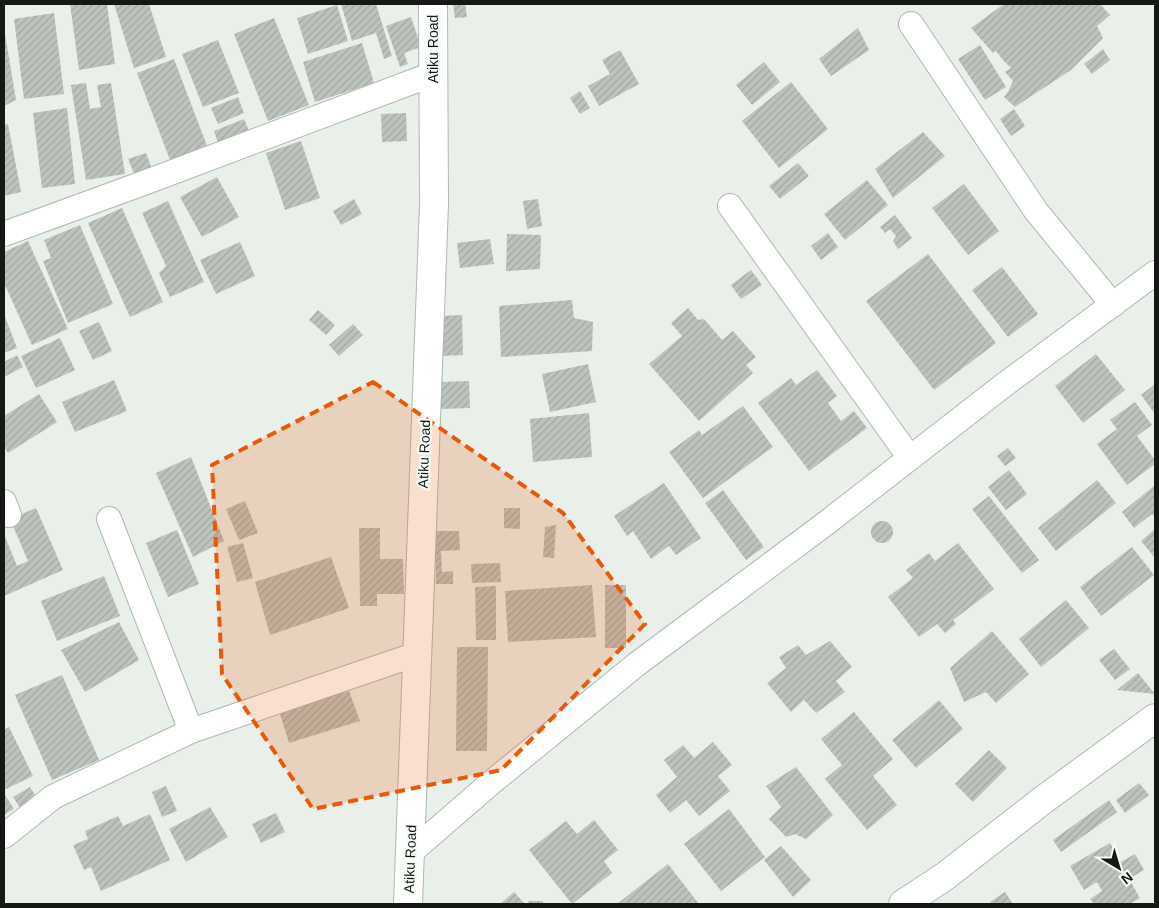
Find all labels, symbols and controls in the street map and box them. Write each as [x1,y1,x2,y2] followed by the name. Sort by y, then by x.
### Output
[425,15,441,83] street label: Atiku Road
[415,419,433,489] street label: Atiku Road
[401,824,419,894] street label: Atiku Road
[1094,843,1144,893] north arrow
[1118,869,1136,888] text: N

